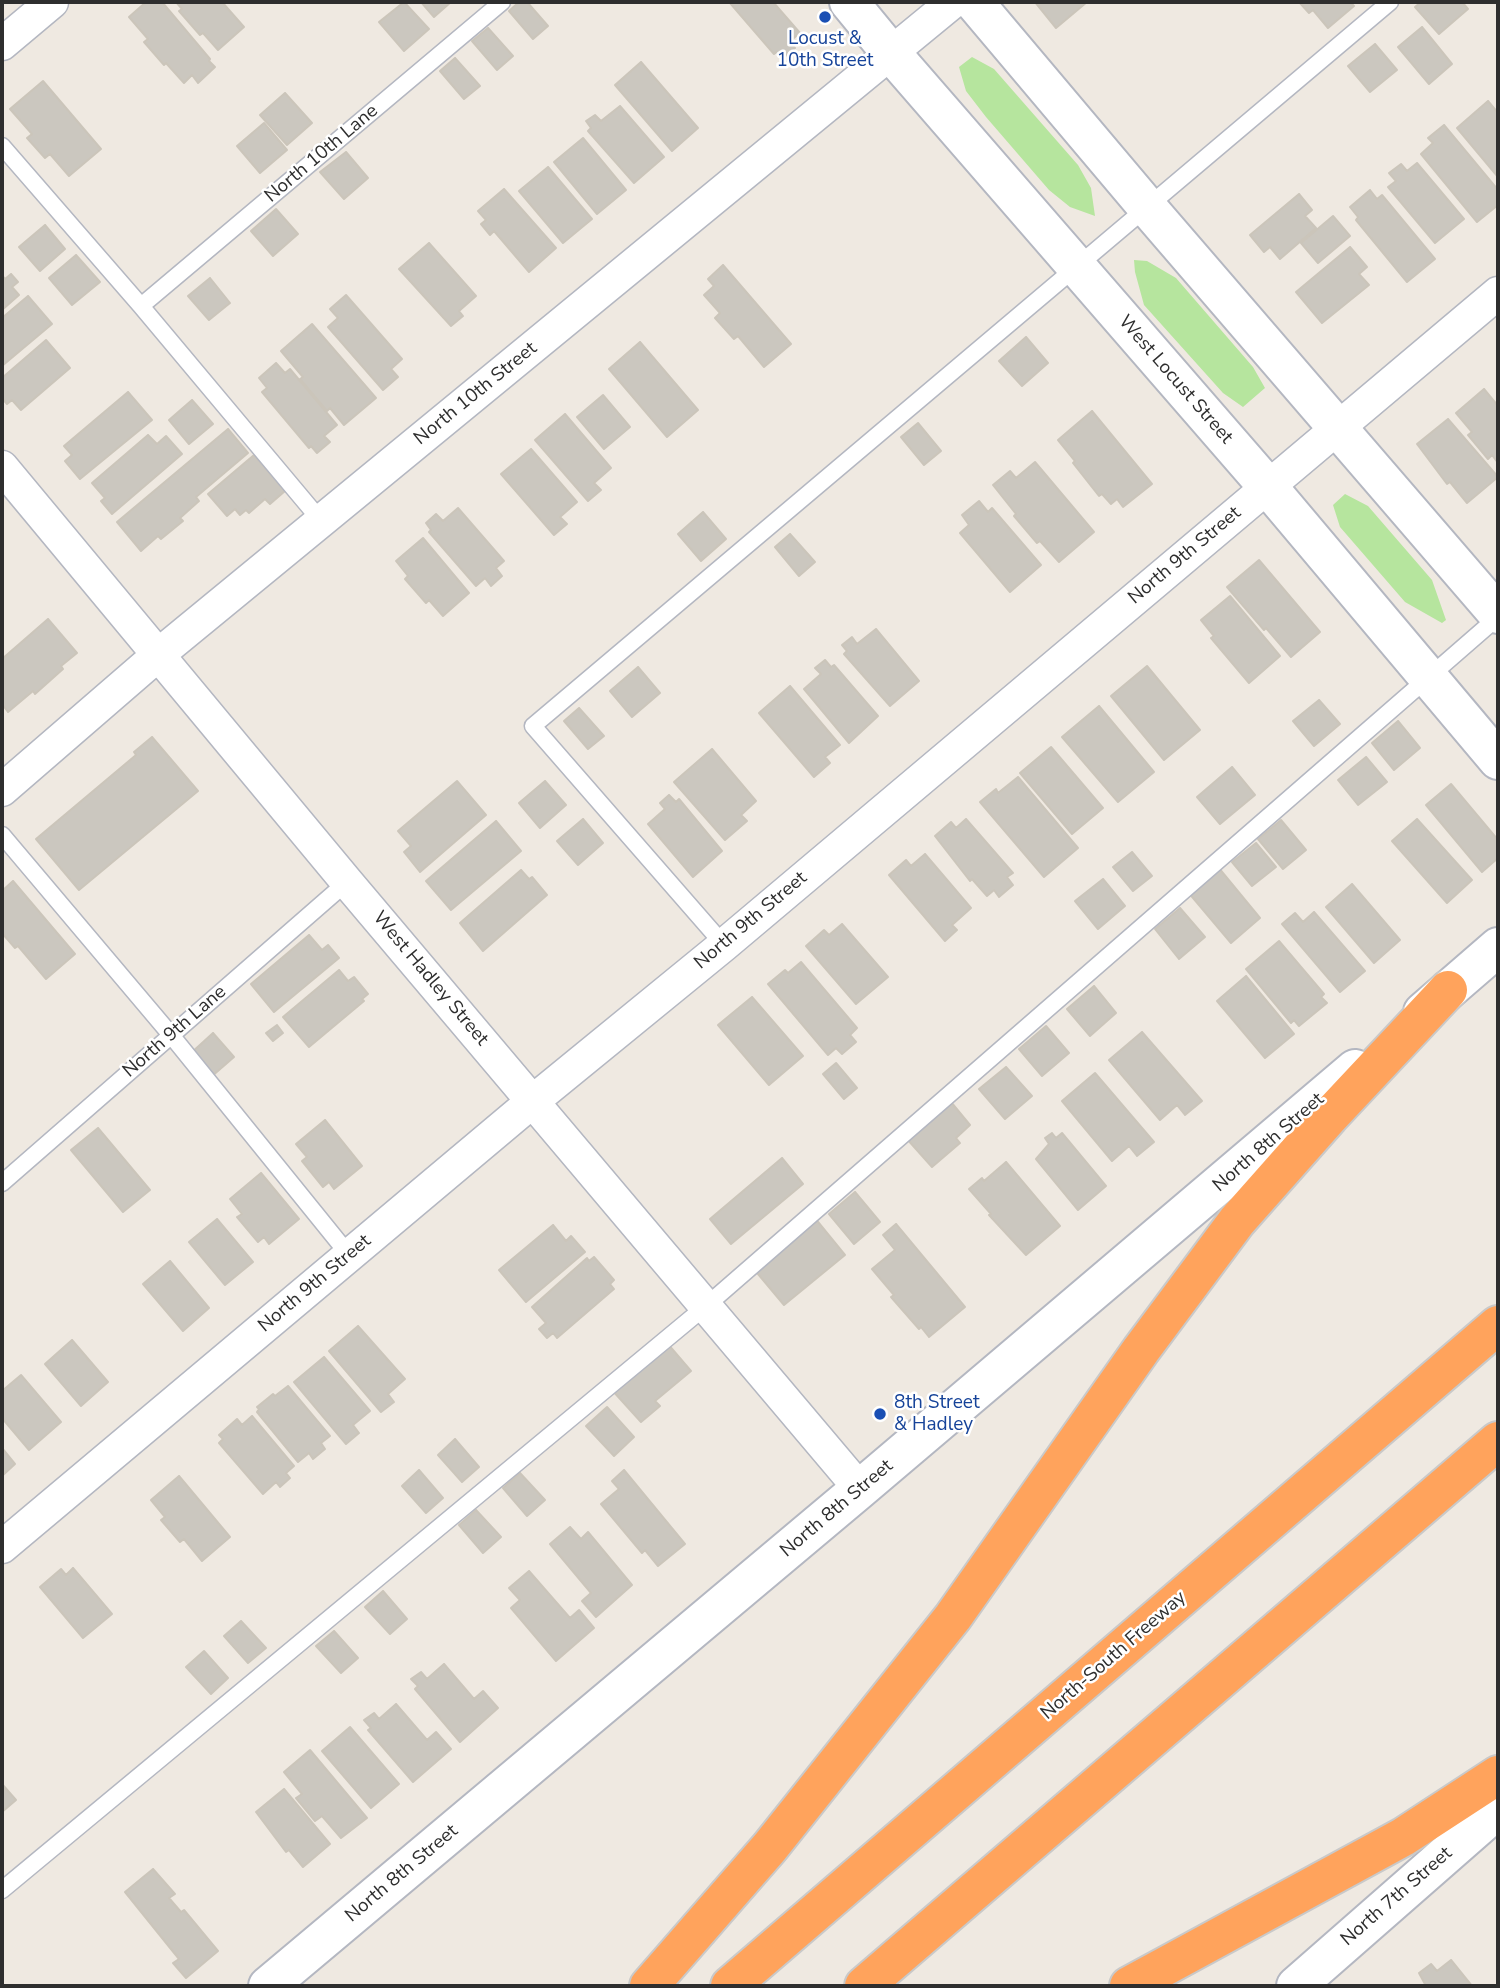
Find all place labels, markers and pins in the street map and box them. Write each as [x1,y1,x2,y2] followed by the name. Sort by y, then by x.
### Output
[817,9,833,25] marker: Locust & 10th Street
[777,28,873,72] place label: Locust & 10th Street
[894,1392,980,1436] place label: 8th Street & Hadley
[872,1406,888,1422] marker: 8th Street & Hadley

